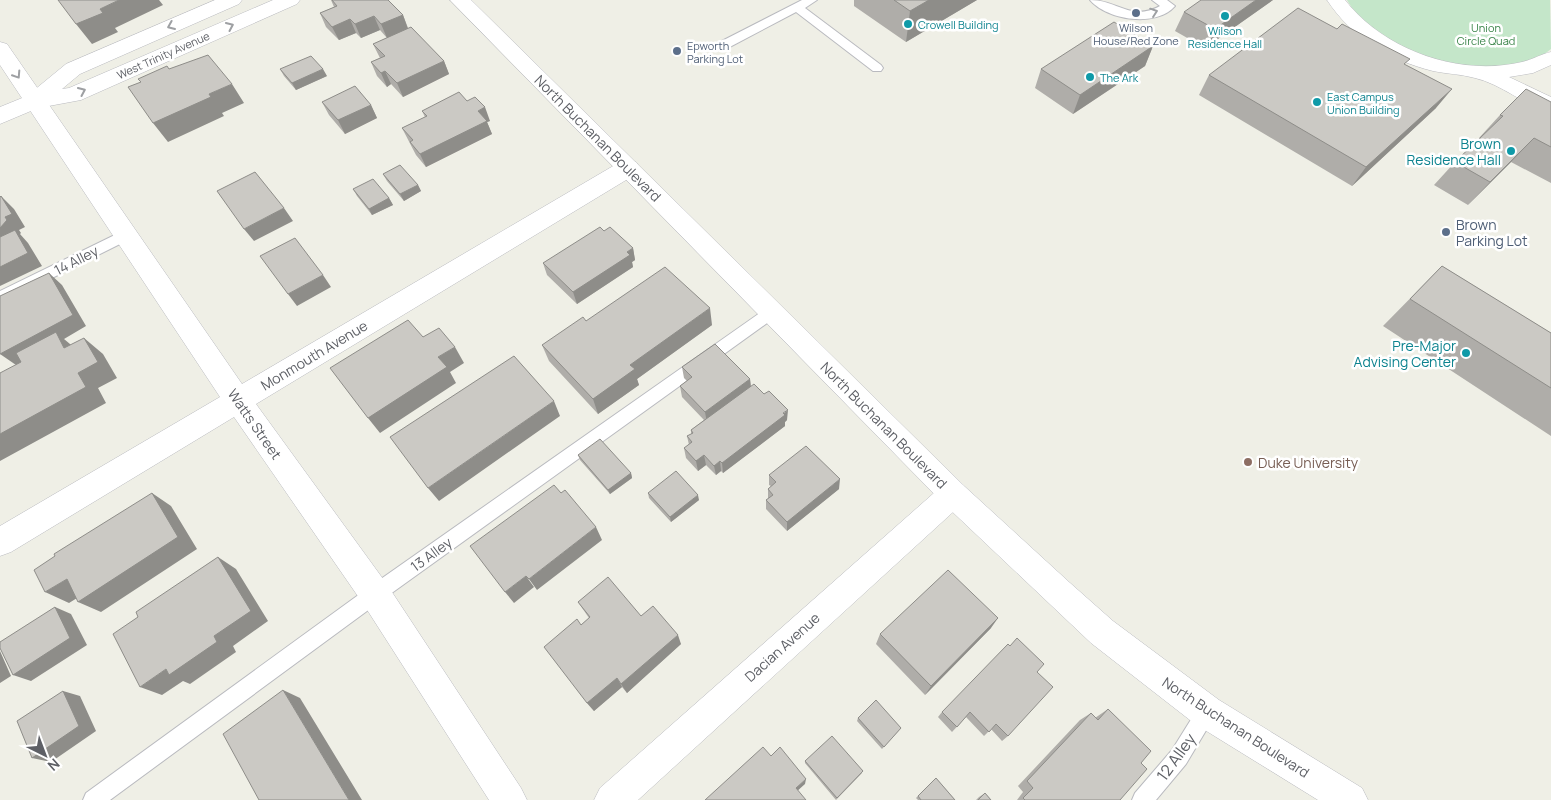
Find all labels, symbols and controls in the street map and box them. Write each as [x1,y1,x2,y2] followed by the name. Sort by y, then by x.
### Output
[1130,7,1142,19] marker: Wilson House/Red Zone
[1150,8,1158,18] one-way arrow
[1219,10,1231,22] marker: Wilson Residence Hall
[918,17,999,32] place label: Crowell Building
[902,18,914,30] marker: Crowell Building
[167,20,176,31] one-way arrow
[1093,20,1179,48] place label: Wilson House/Red Zone
[1457,20,1515,48] park label: Union Circle Quad
[225,22,234,32] one-way arrow
[1188,23,1262,51] place label: Wilson Residence Hall
[114,28,212,82] street label: West Trinity Avenue
[687,38,743,66] place label: Epworth Parking Lot
[671,45,683,57] marker: Epworth Parking Lot
[11,70,20,79] one-way arrow
[1100,70,1139,85] place label: The Ark
[531,71,665,205] street label: North Buchanan Boulevard
[1084,71,1096,83] marker: The Ark
[77,87,86,98] one-way arrow
[1327,89,1400,117] place label: East Campus Union Building
[1311,96,1323,108] marker: East Campus Union Building
[1406,134,1501,169] place label: Brown Residence Hall
[1505,145,1517,157] marker: Brown Residence Hall
[1456,215,1528,250] place label: Brown Parking Lot
[1440,226,1452,238] marker: Brown Parking Lot
[51,241,102,279] street label: 14 Alley
[257,316,371,394] street label: Monmouth Avenue
[1354,336,1456,371] place label: Pre-Major Advising Center
[1460,347,1472,359] marker: Pre-Major Advising Center
[817,358,951,492] street label: North Buchanan Boulevard
[224,385,286,463] street label: Watts Street
[1258,453,1359,472] place label: Duke University
[1242,456,1254,468] marker: Duke University
[406,532,456,575] street label: 13 Alley
[740,608,824,686] street label: Dacian Avenue
[1159,672,1313,782] street label: North Buchanan Boulevard
[1151,728,1201,785] street label: 12 Alley
[20,730,70,780] north arrow
[44,755,64,775] text: N

